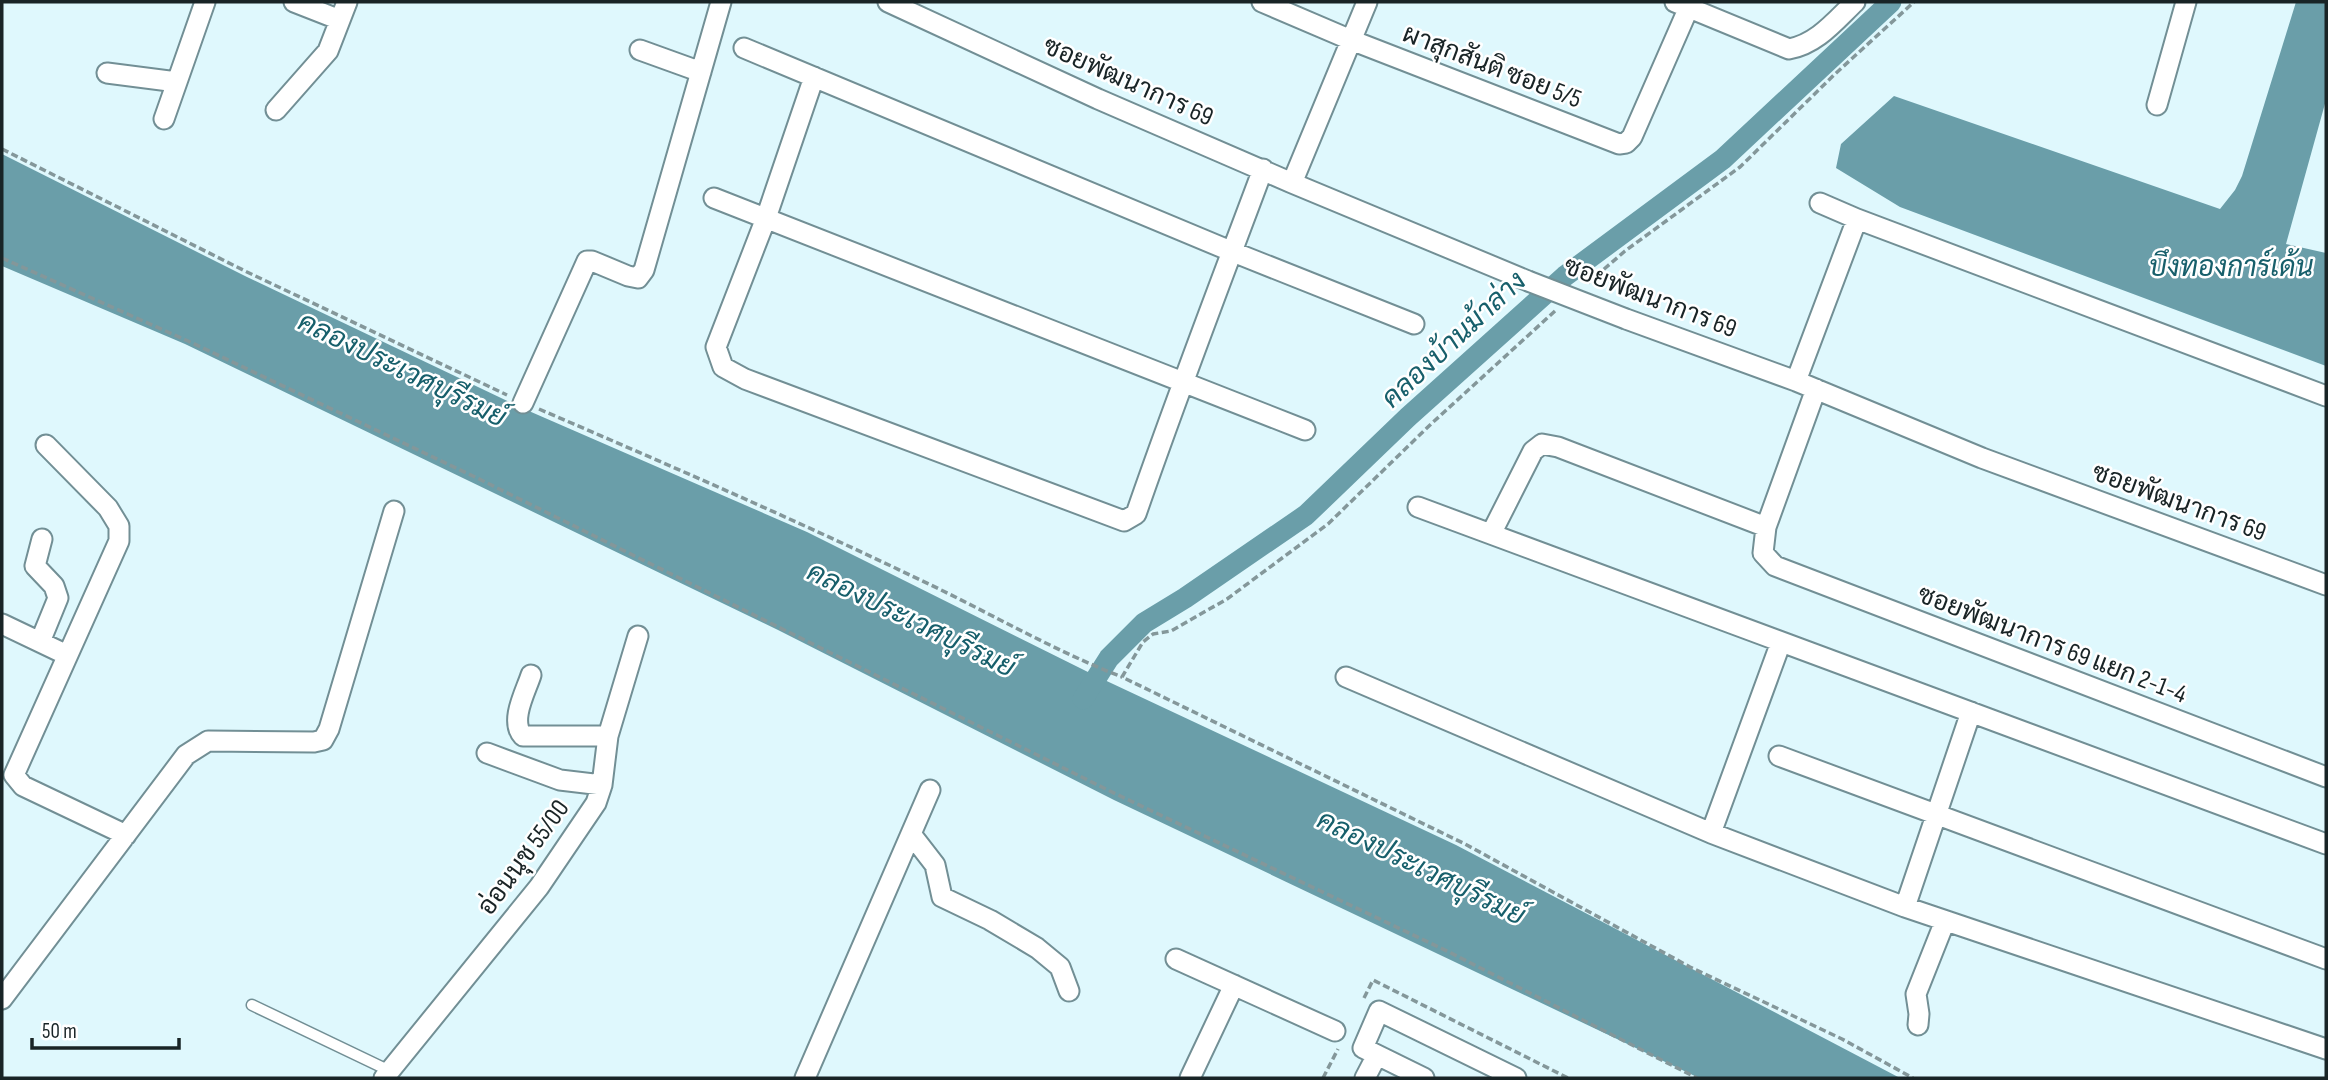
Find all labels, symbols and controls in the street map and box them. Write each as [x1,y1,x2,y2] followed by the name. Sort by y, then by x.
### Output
[1398,17,1587,116] street label: ผาสุกสันติ ซอย 5/5
[1038,29,1219,133] street label: ซอยพัฒนาการ 69
[2149,247,2313,284] water label: บึงทองการ์เด้น
[1559,249,1742,345] street label: ซอยพัฒนาการ 69
[1372,262,1533,415] water label: คลองบ้านม้าล่าง
[292,302,517,438] water label: คลองประเวศบุรีรมย์
[2088,455,2271,549] street label: ซอยพัฒนาการ 69
[801,552,1026,688] water label: คลองประเวศบุรีรมย์
[1913,577,2192,711] street label: ซอยพัฒนาการ 69 แยก 2-1-4
[471,794,577,922] street label: อ่อนนุช 55/00
[1311,800,1536,936] water label: คลองประเวศบุรีรมย์
[32,1006,178,1050] scale bar
[42,1019,77,1044] text: 50 m

